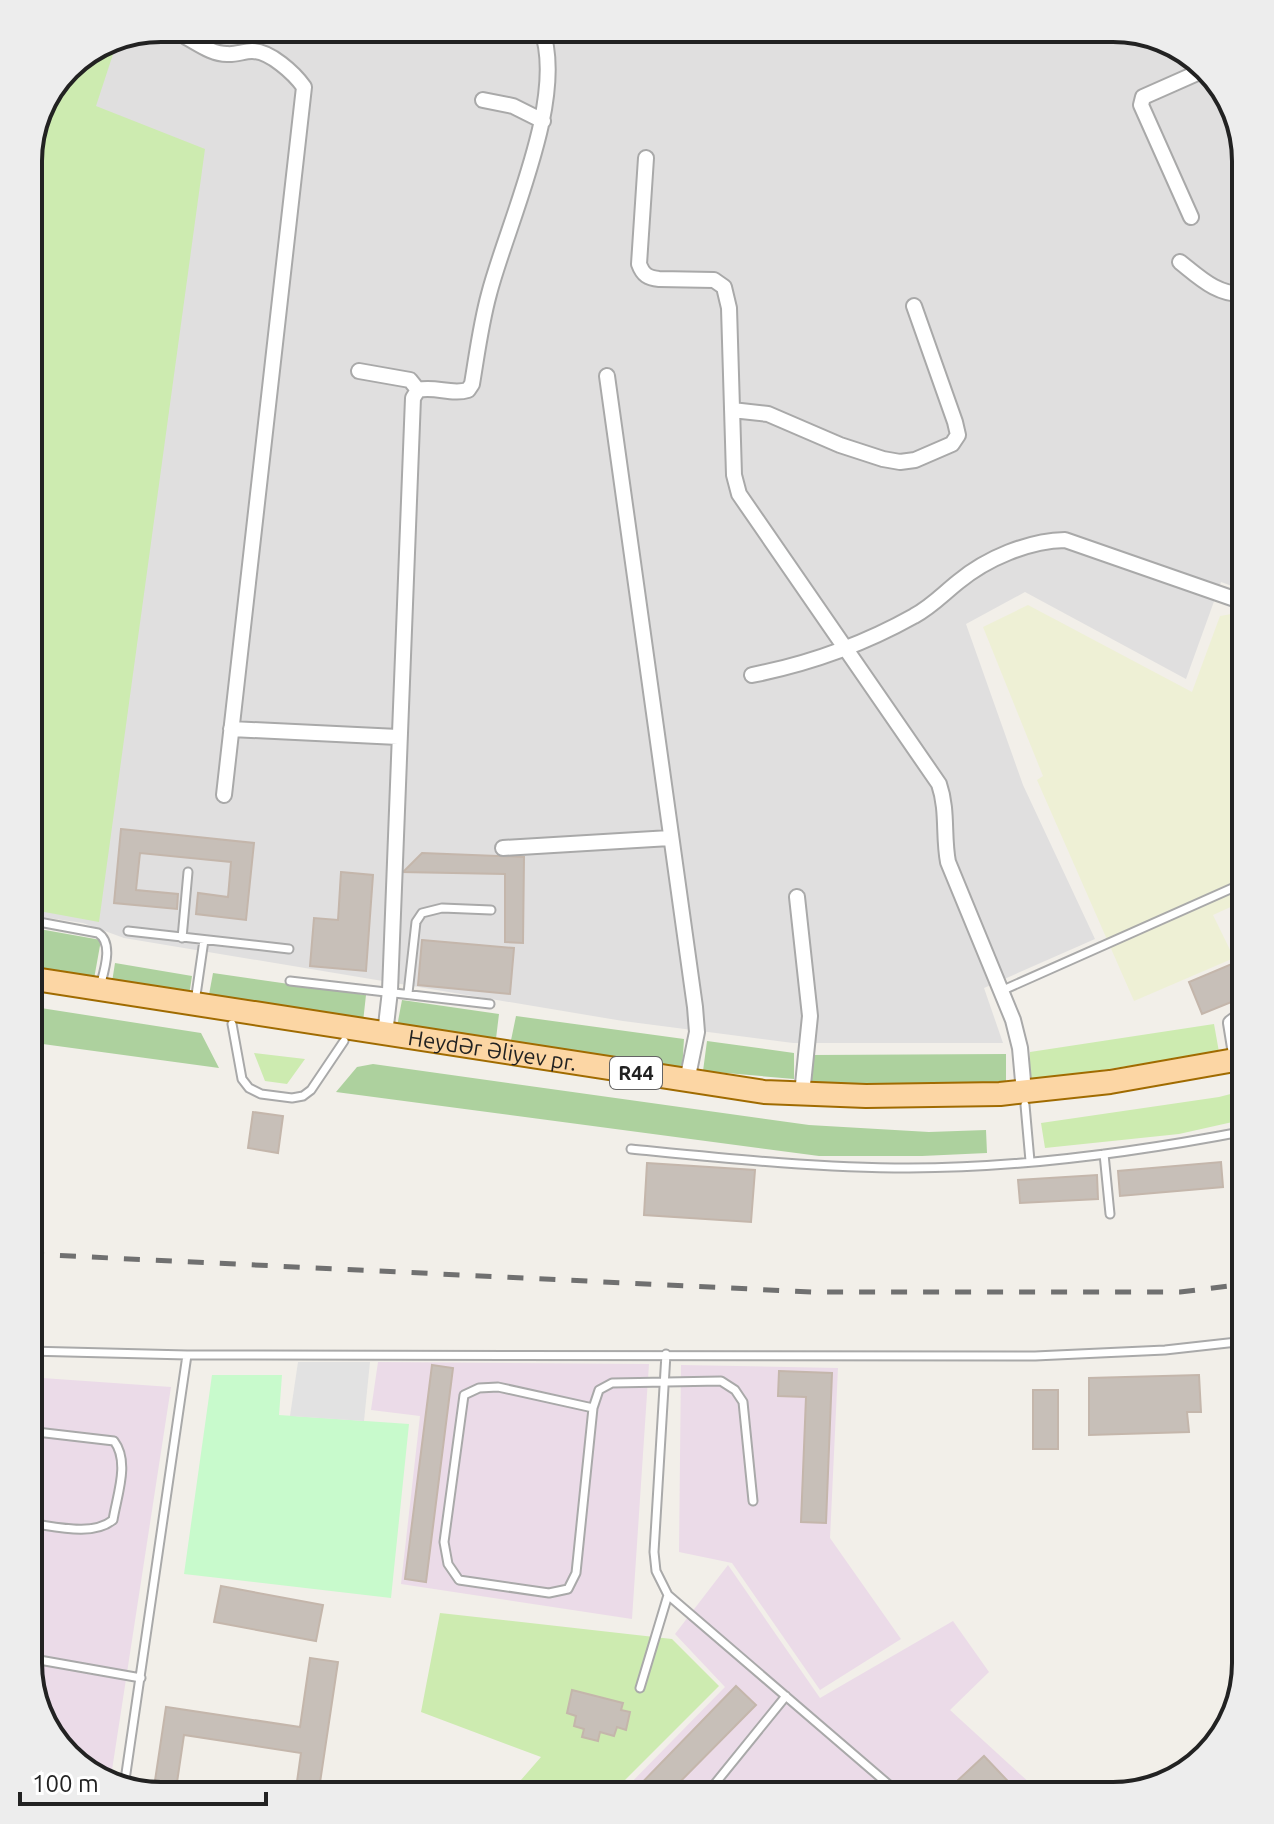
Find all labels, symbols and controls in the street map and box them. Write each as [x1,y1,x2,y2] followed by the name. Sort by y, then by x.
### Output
[406,1024,579,1075] street label: Heydər Əliyev pr.
[610,1057,662,1089] road number: R44
[20,1756,266,1806] scale bar
[32,1770,99,1797] text: 100 m

